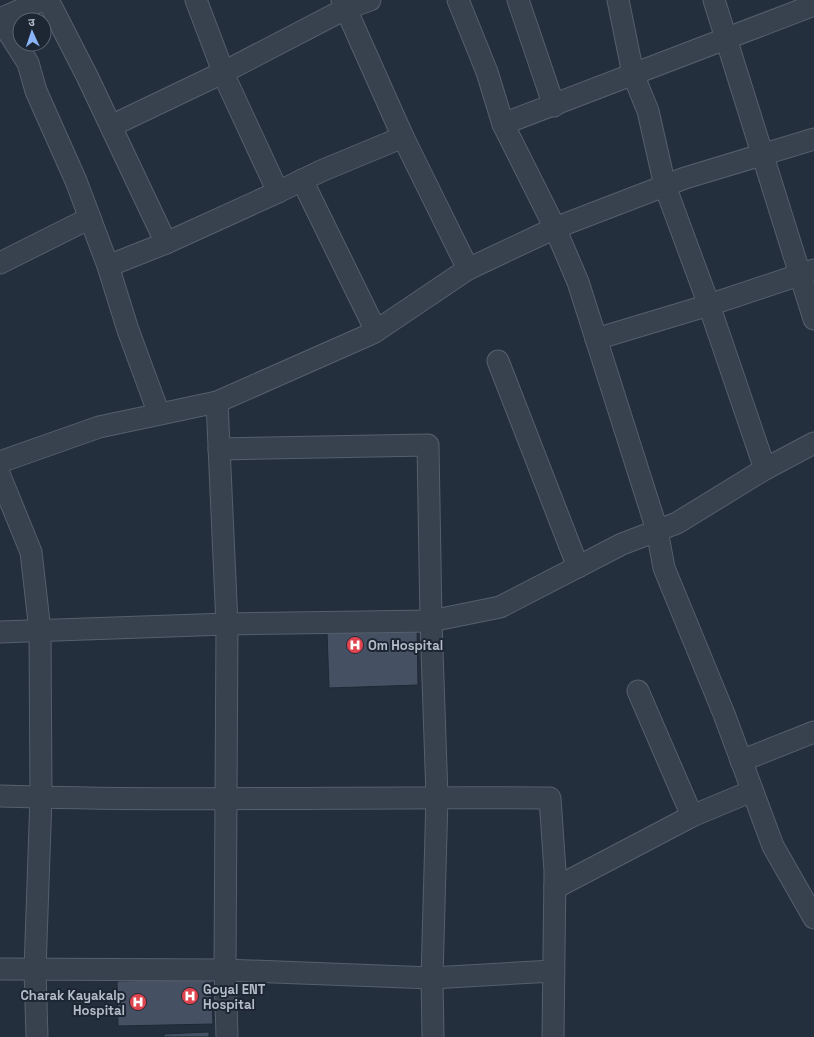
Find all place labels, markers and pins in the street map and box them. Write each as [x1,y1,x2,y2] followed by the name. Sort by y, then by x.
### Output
[345,635,365,655] hospital icon: Om Hospital
[368,637,443,654] place label: Om Hospital
[203,981,266,1013] place label: Goyal ENT Hospital
[180,986,200,1006] hospital icon: Goyal ENT Hospital
[21,987,125,1019] place label: Charak Kayakalp Hospital
[128,992,148,1012] hospital icon: Charak Kayakalp Hospital

